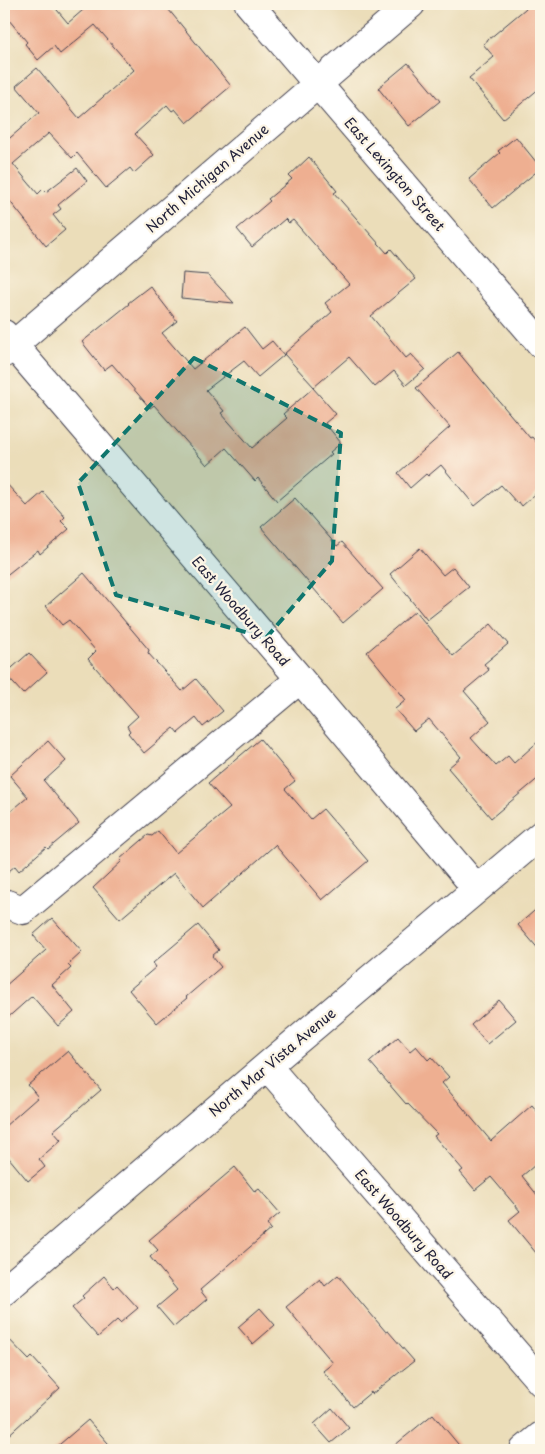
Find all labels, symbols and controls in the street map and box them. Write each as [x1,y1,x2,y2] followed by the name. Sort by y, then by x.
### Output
[340,113,451,236] street label: East Lexington Street
[141,119,273,237] street label: North Michigan Avenue
[187,551,295,671] street label: East Woodbury Road
[204,1002,340,1121] street label: North Mar Vista Avenue
[350,1164,458,1284] street label: East Woodbury Road

